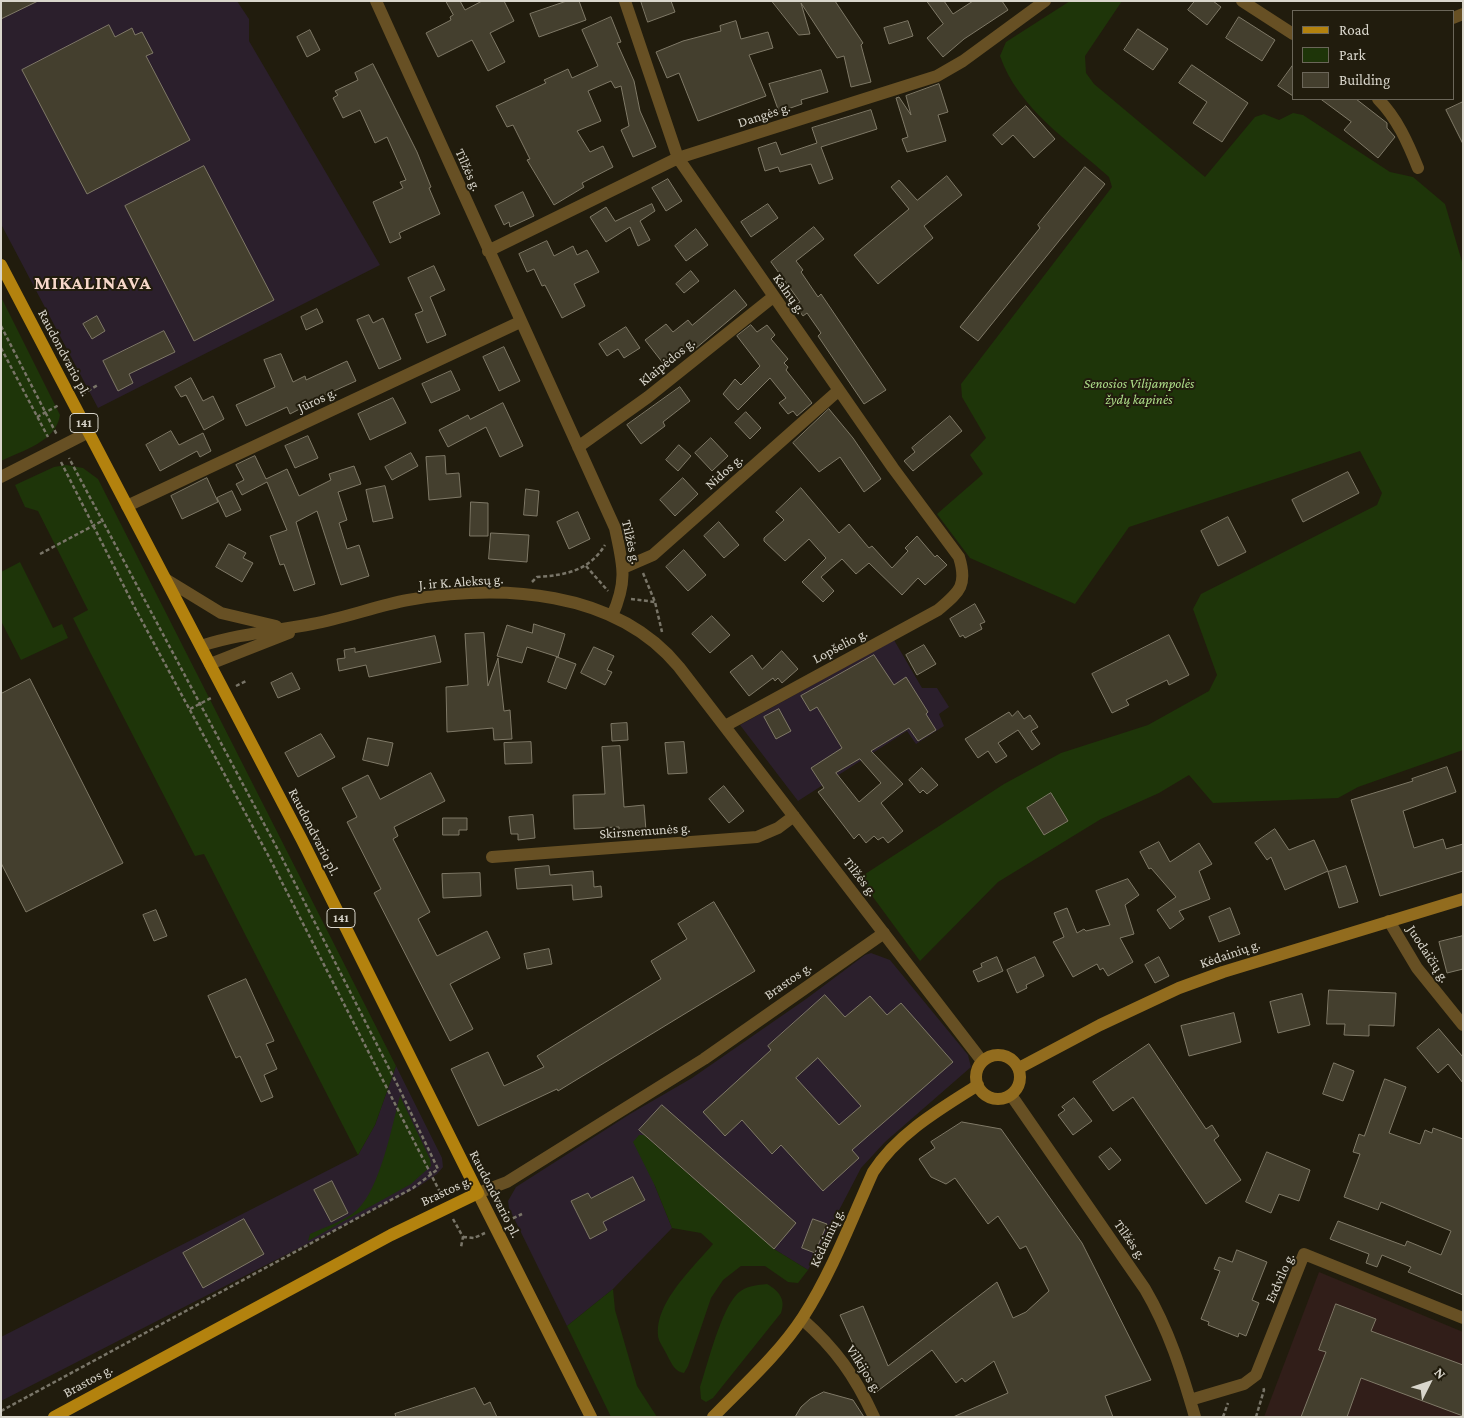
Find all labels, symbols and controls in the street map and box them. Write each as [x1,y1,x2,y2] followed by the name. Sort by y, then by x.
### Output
[1292,10,1454,100] legend
[1339,22,1369,38] text: Road
[1339,47,1366,63] text: Park
[1339,72,1390,88] text: Building
[736,99,792,131] street label: Dangės g.
[451,146,485,194] street label: Tilžės g.
[769,271,809,317] street label: Kalnų g.
[33,272,153,294] district label: MIKALINAVA
[34,307,94,399] street label: Raudondvario pl.
[635,334,699,390] street label: Klaipėdos g.
[1084,376,1194,408] park label: Senosios Vilijampolės žydų kapinės
[295,384,339,416] street label: Jūros g.
[70,413,98,432] road number: 141
[702,451,746,493] street label: Nidos g.
[618,518,644,566] street label: Tilžės g.
[418,571,504,593] street label: J. ir K. Aleksų g.
[810,625,870,667] street label: Lopšelio g.
[285,785,343,879] street label: Raudondvario pl.
[599,819,691,843] street label: Skirsnemunės g.
[840,854,880,900] street label: Tilžės g.
[327,908,355,928] road number: 141
[1403,922,1453,986] street label: Juodaičių g.
[1198,936,1262,972] street label: Kėdainių g.
[761,959,815,1003] street label: Brastos g.
[466,1147,524,1241] street label: Raudondvario pl.
[418,1172,474,1210] street label: Brastos g.
[806,1206,848,1270] street label: Kėdainių g.
[1110,1217,1150,1263] street label: Tilžės g.
[1262,1250,1298,1306] street label: Erdvilo g.
[843,1342,885,1396] street label: Vilkijos g.
[1404,1358,1454,1408] north arrow
[60,1361,116,1401] street label: Brastos g.
[1431,1364,1449,1382] text: N

